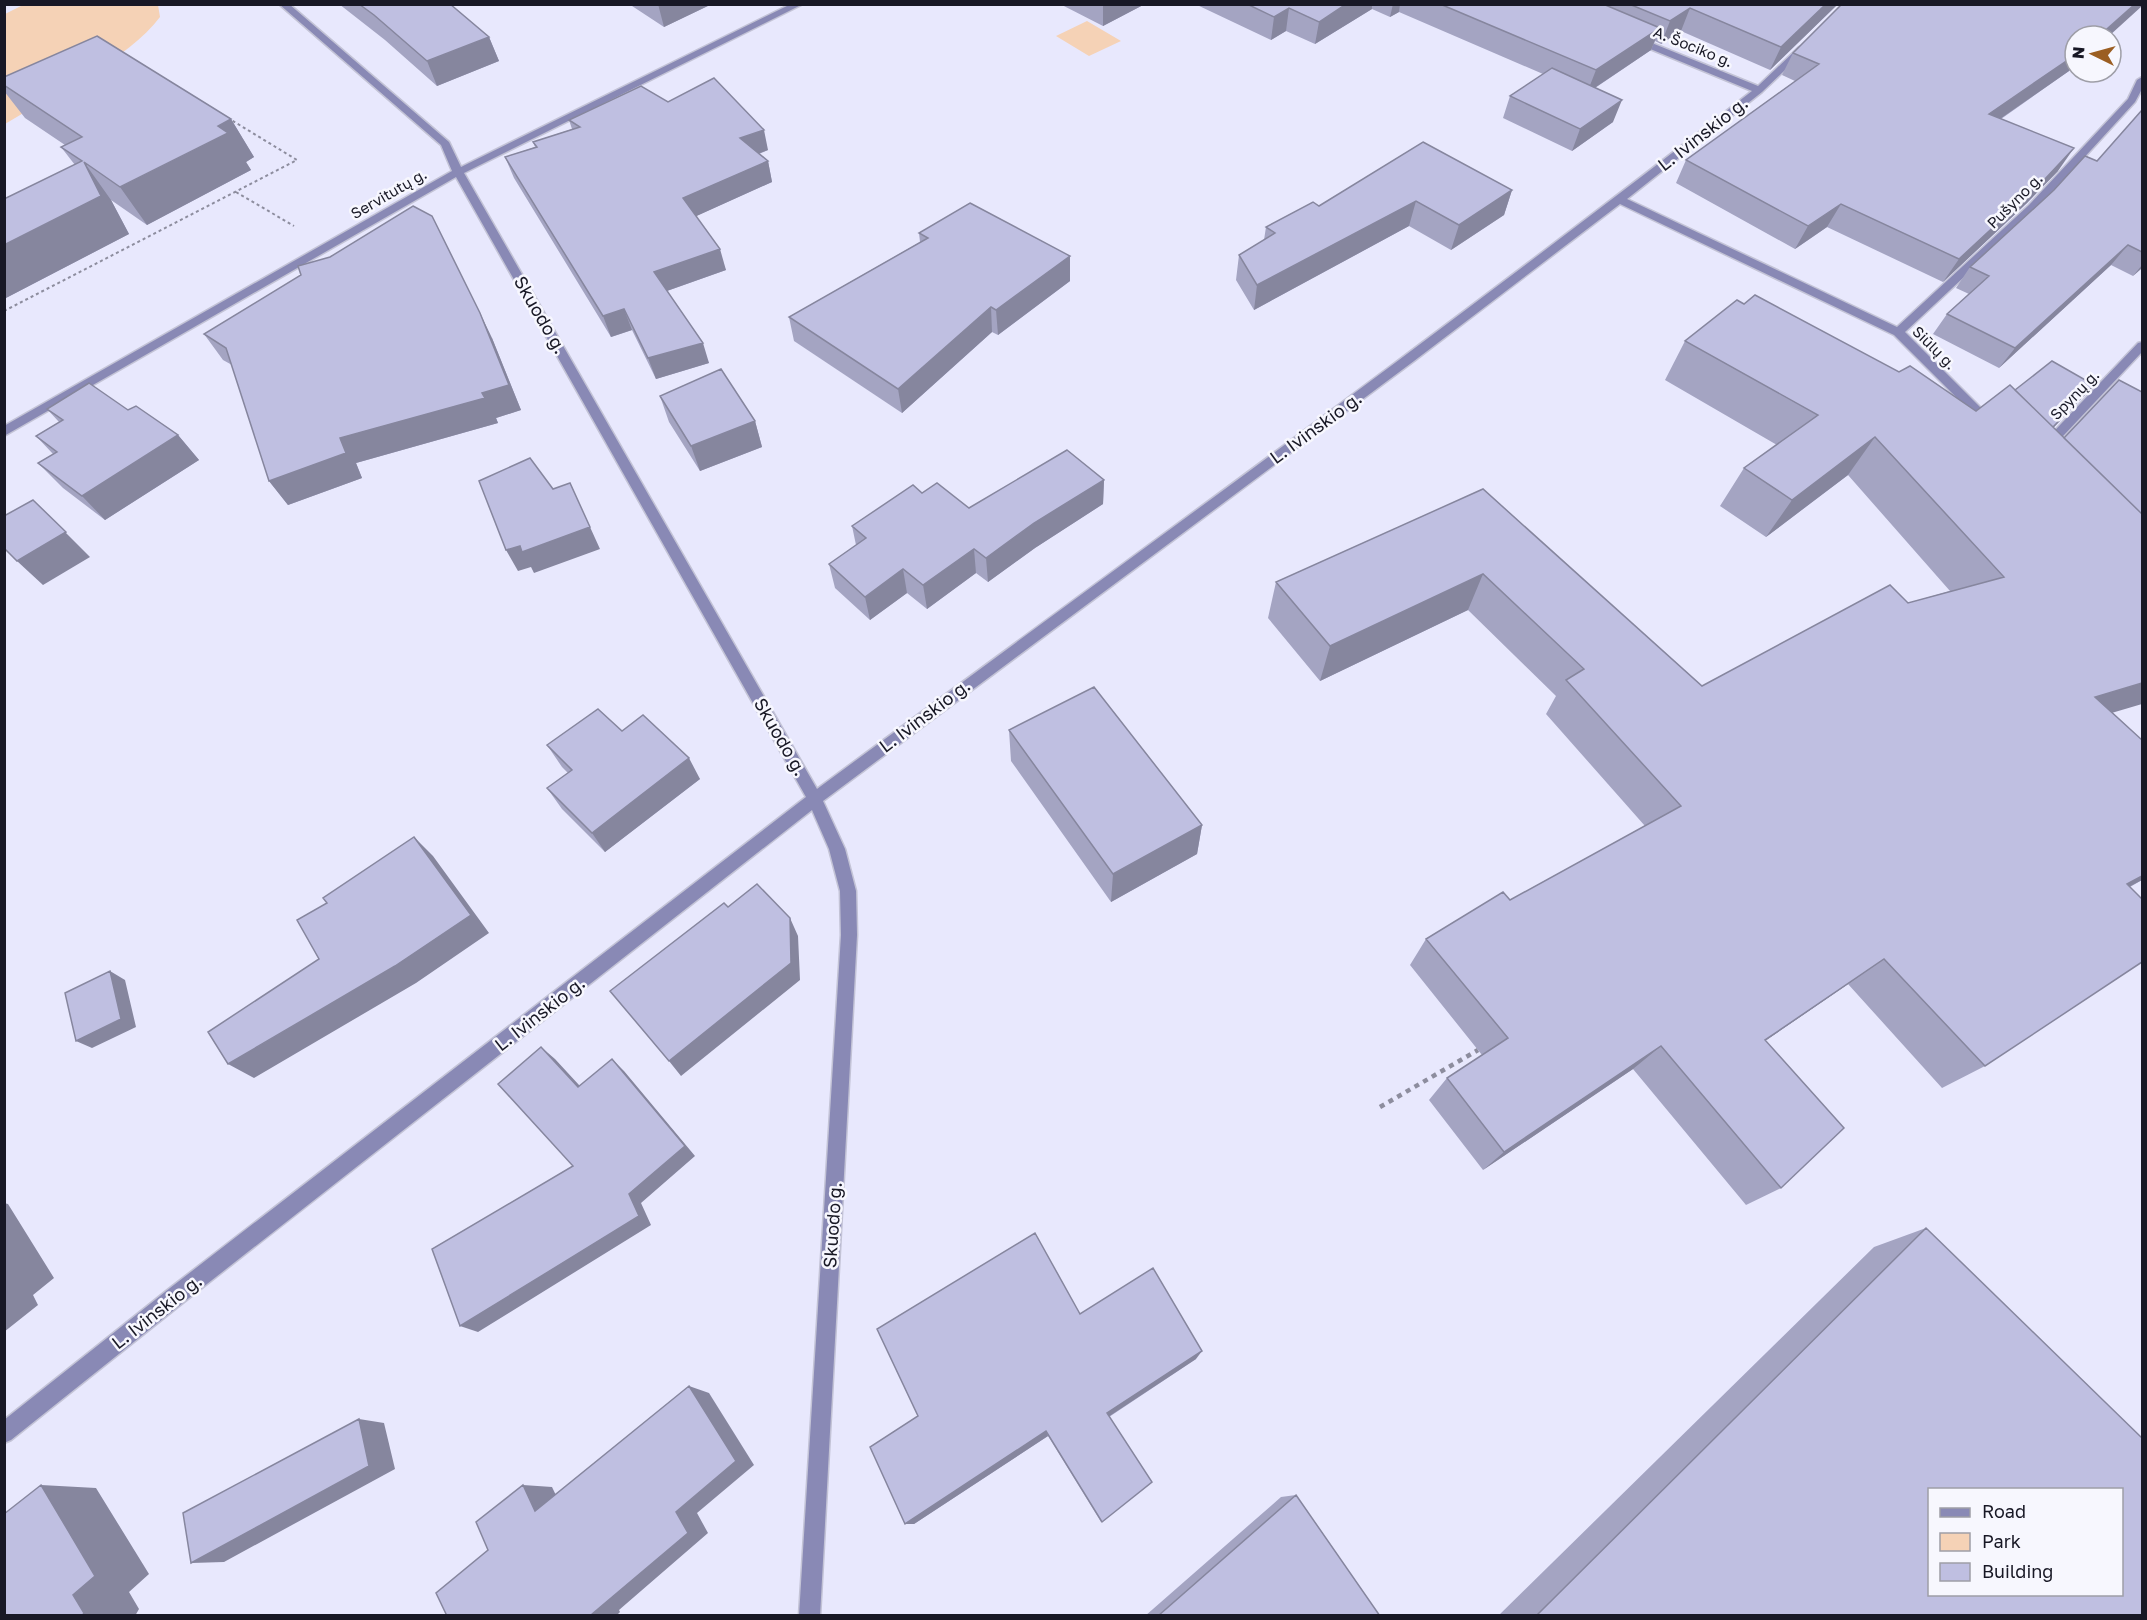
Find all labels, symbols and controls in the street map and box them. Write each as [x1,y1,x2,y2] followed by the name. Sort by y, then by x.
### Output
[1651,22,1736,70] street label: A. Šociko g.
[2063,24,2123,84] north arrow
[2068,46,2089,60] text: N
[1653,91,1752,175] street label: L. Ivinskio g.
[347,164,430,222] street label: Servitutų g.
[1983,169,2046,232] street label: Pušyno g.
[510,272,572,357] street label: Skuodo g.
[1909,322,1960,373] street label: Siūlų g.
[2046,366,2103,423] street label: Spynų g.
[1265,386,1366,468] street label: L. Ivinskio g.
[874,674,974,757] street label: L. Ivinskio g.
[750,694,812,779] street label: Skuodo g.
[490,971,589,1055] street label: L. Ivinskio g.
[818,1181,846,1269] street label: Skuodo g.
[107,1269,206,1353] street label: L. Ivinskio g.
[1928,1488,2123,1596] legend
[1982,1500,2026,1522] text: Road
[1982,1530,2021,1552] text: Park
[1982,1560,2053,1582] text: Building

